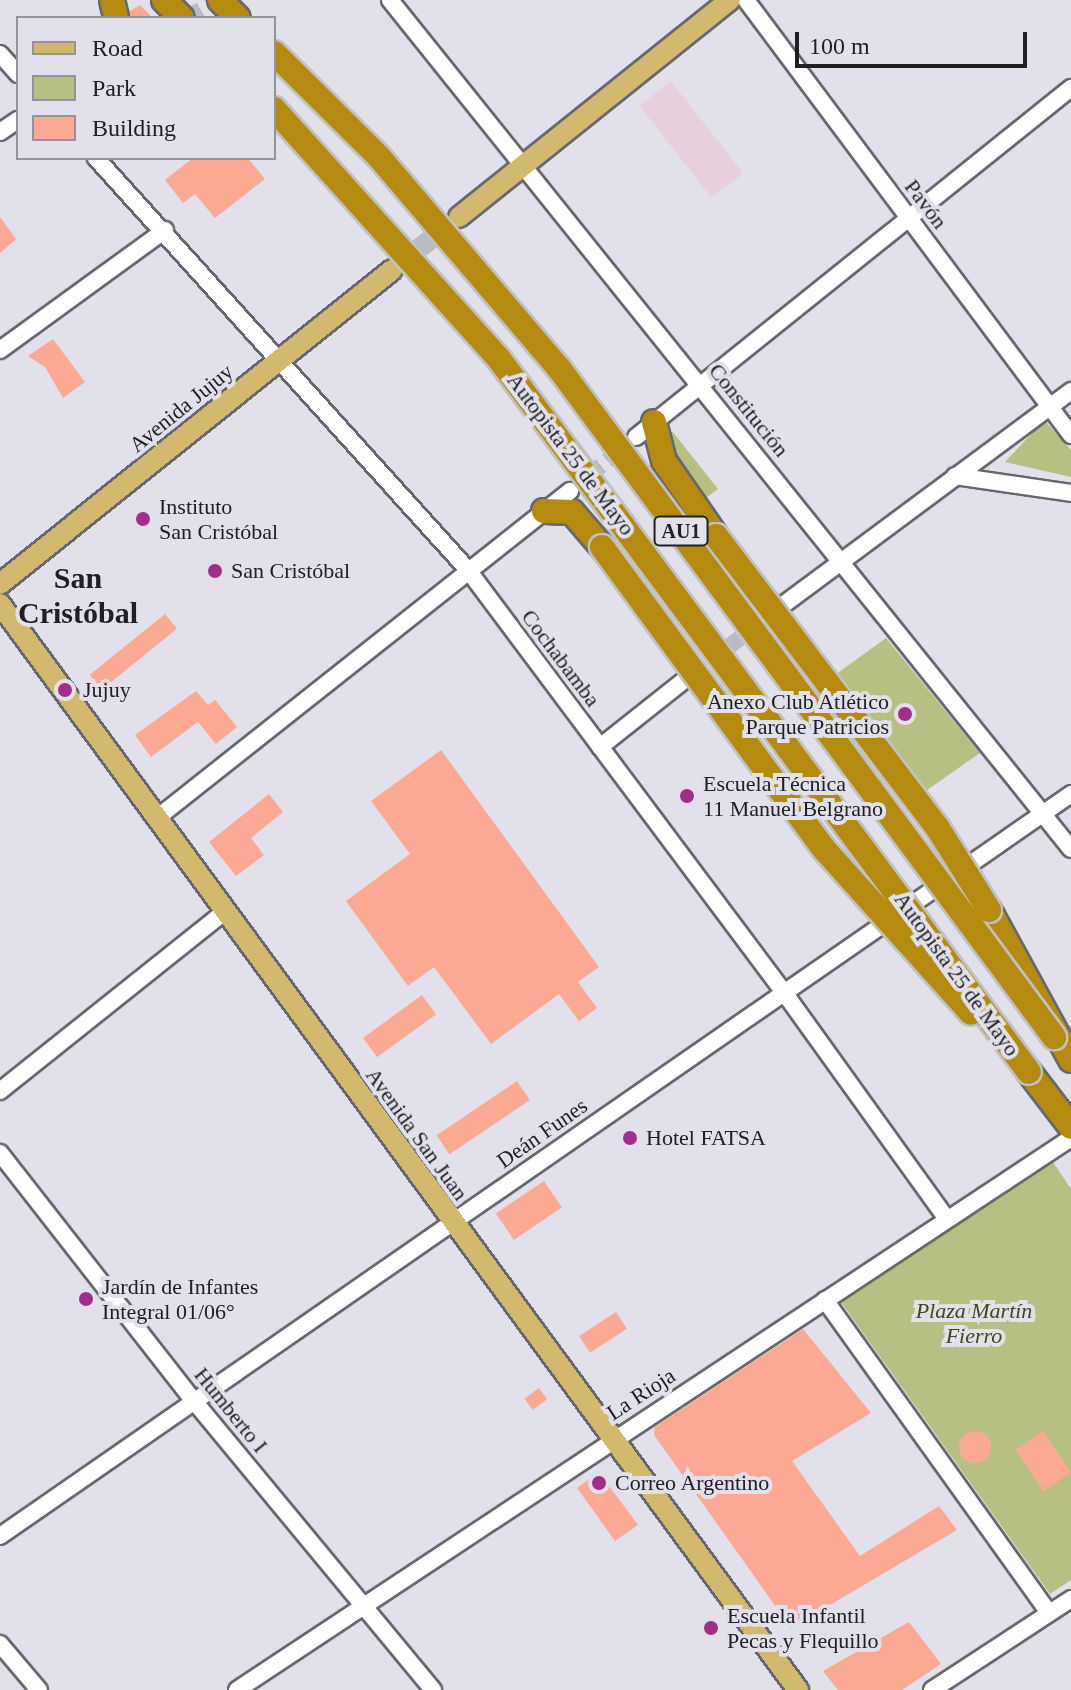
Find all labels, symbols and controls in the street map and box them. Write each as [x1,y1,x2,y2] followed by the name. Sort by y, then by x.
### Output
[16,16,276,160] legend
[799,16,1031,66] scale bar
[809,33,870,59] text: 100 m
[92,35,143,61] text: Road
[92,75,136,101] text: Park
[92,115,176,141] text: Building
[899,174,953,234] street label: Pavón
[124,358,238,458] street label: Avenida Jujuy
[703,358,795,462] street label: Constitución
[501,368,641,540] street label: Autopista 25 de Mayo
[159,493,278,544] place label: Instituto San Cristóbal
[134,510,152,528] marker: Instituto San Cristóbal
[653,515,709,547] road number: AU1
[231,558,350,584] place label: San Cristóbal
[18,560,138,630] district label: San Cristóbal
[206,562,224,580] marker: San Cristóbal
[516,604,606,712] street label: Cochabamba
[83,677,131,703] place label: Jujuy
[54,679,76,701] marker: Jujuy
[706,688,889,740] place label: Anexo Club Atlético Parque Patricios
[896,705,914,723] marker: Anexo Club Atlético Parque Patricios
[703,770,883,822] place label: Escuela Técnica 11 Manuel Belgrano
[678,787,696,805] marker: Escuela Técnica 11 Manuel Belgrano
[889,887,1025,1061] street label: Autopista 25 de Mayo
[360,1063,474,1205] street label: Avenida San Juan
[492,1092,592,1174] street label: Deán Funes
[646,1125,766,1151] place label: Hotel FATSA
[621,1129,639,1147] marker: Hotel FATSA
[102,1273,258,1324] place label: Jardín de Infantes Integral 01/06°
[77,1290,95,1308] marker: Jardín de Infantes Integral 01/06°
[916,1297,1032,1348] park label: Plaza Martín Fierro
[189,1362,273,1458] street label: Humberto I
[602,1362,680,1426] street label: La Rioja
[615,1470,770,1496] place label: Correo Argentino
[590,1474,608,1492] marker: Correo Argentino
[727,1602,879,1654] place label: Escuela Infantil Pecas y Flequillo
[702,1619,720,1637] marker: Escuela Infantil Pecas y Flequillo

